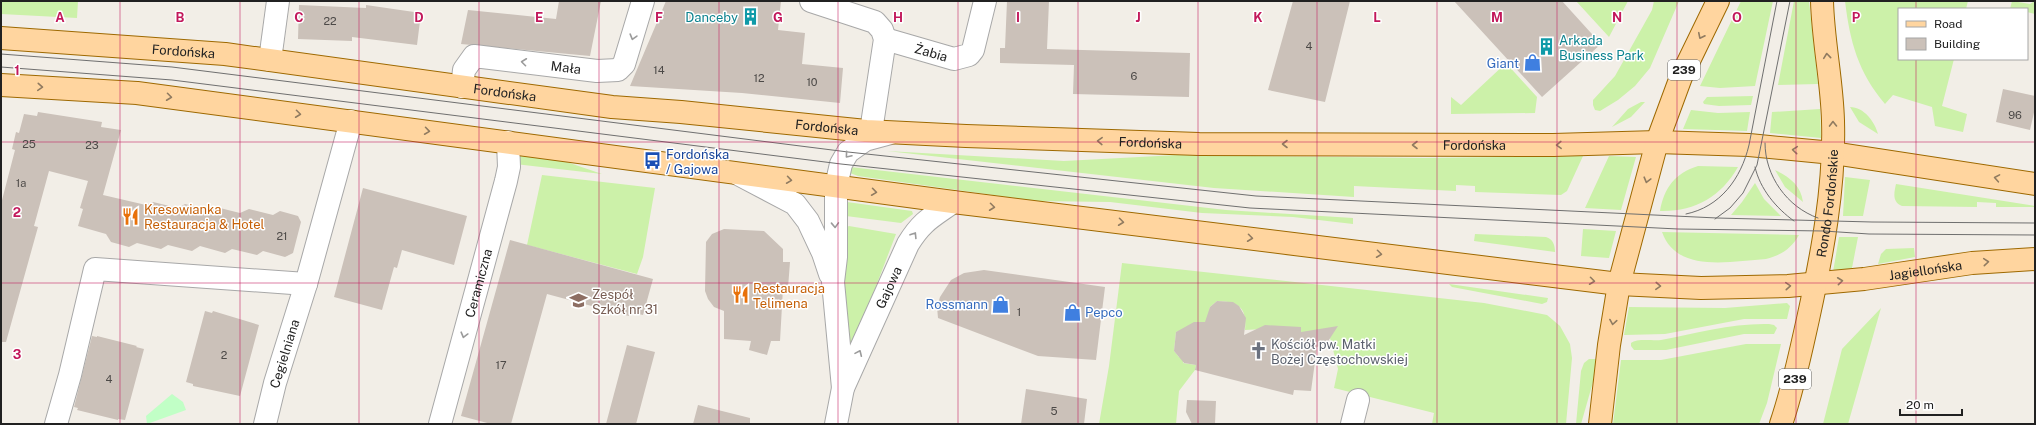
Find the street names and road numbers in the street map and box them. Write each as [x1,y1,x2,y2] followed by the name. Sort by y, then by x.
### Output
[913,41,949,65] street label: Żabia
[151,42,216,61] street label: Fordońska
[550,58,582,77] street label: Mała
[1668,60,1700,80] road number: 239
[472,81,537,105] street label: Fordońska
[795,117,859,138] street label: Fordońska
[1119,134,1182,151] street label: Fordońska
[1443,138,1506,153] street label: Fordońska
[1814,149,1841,258] street label: Rondo Fordońskie
[462,247,495,319] street label: Ceramiczna
[1888,258,1963,283] street label: Jagiellońska
[873,264,905,311] street label: Gajowa
[267,317,303,390] street label: Cegielniana
[1779,369,1811,389] road number: 239

